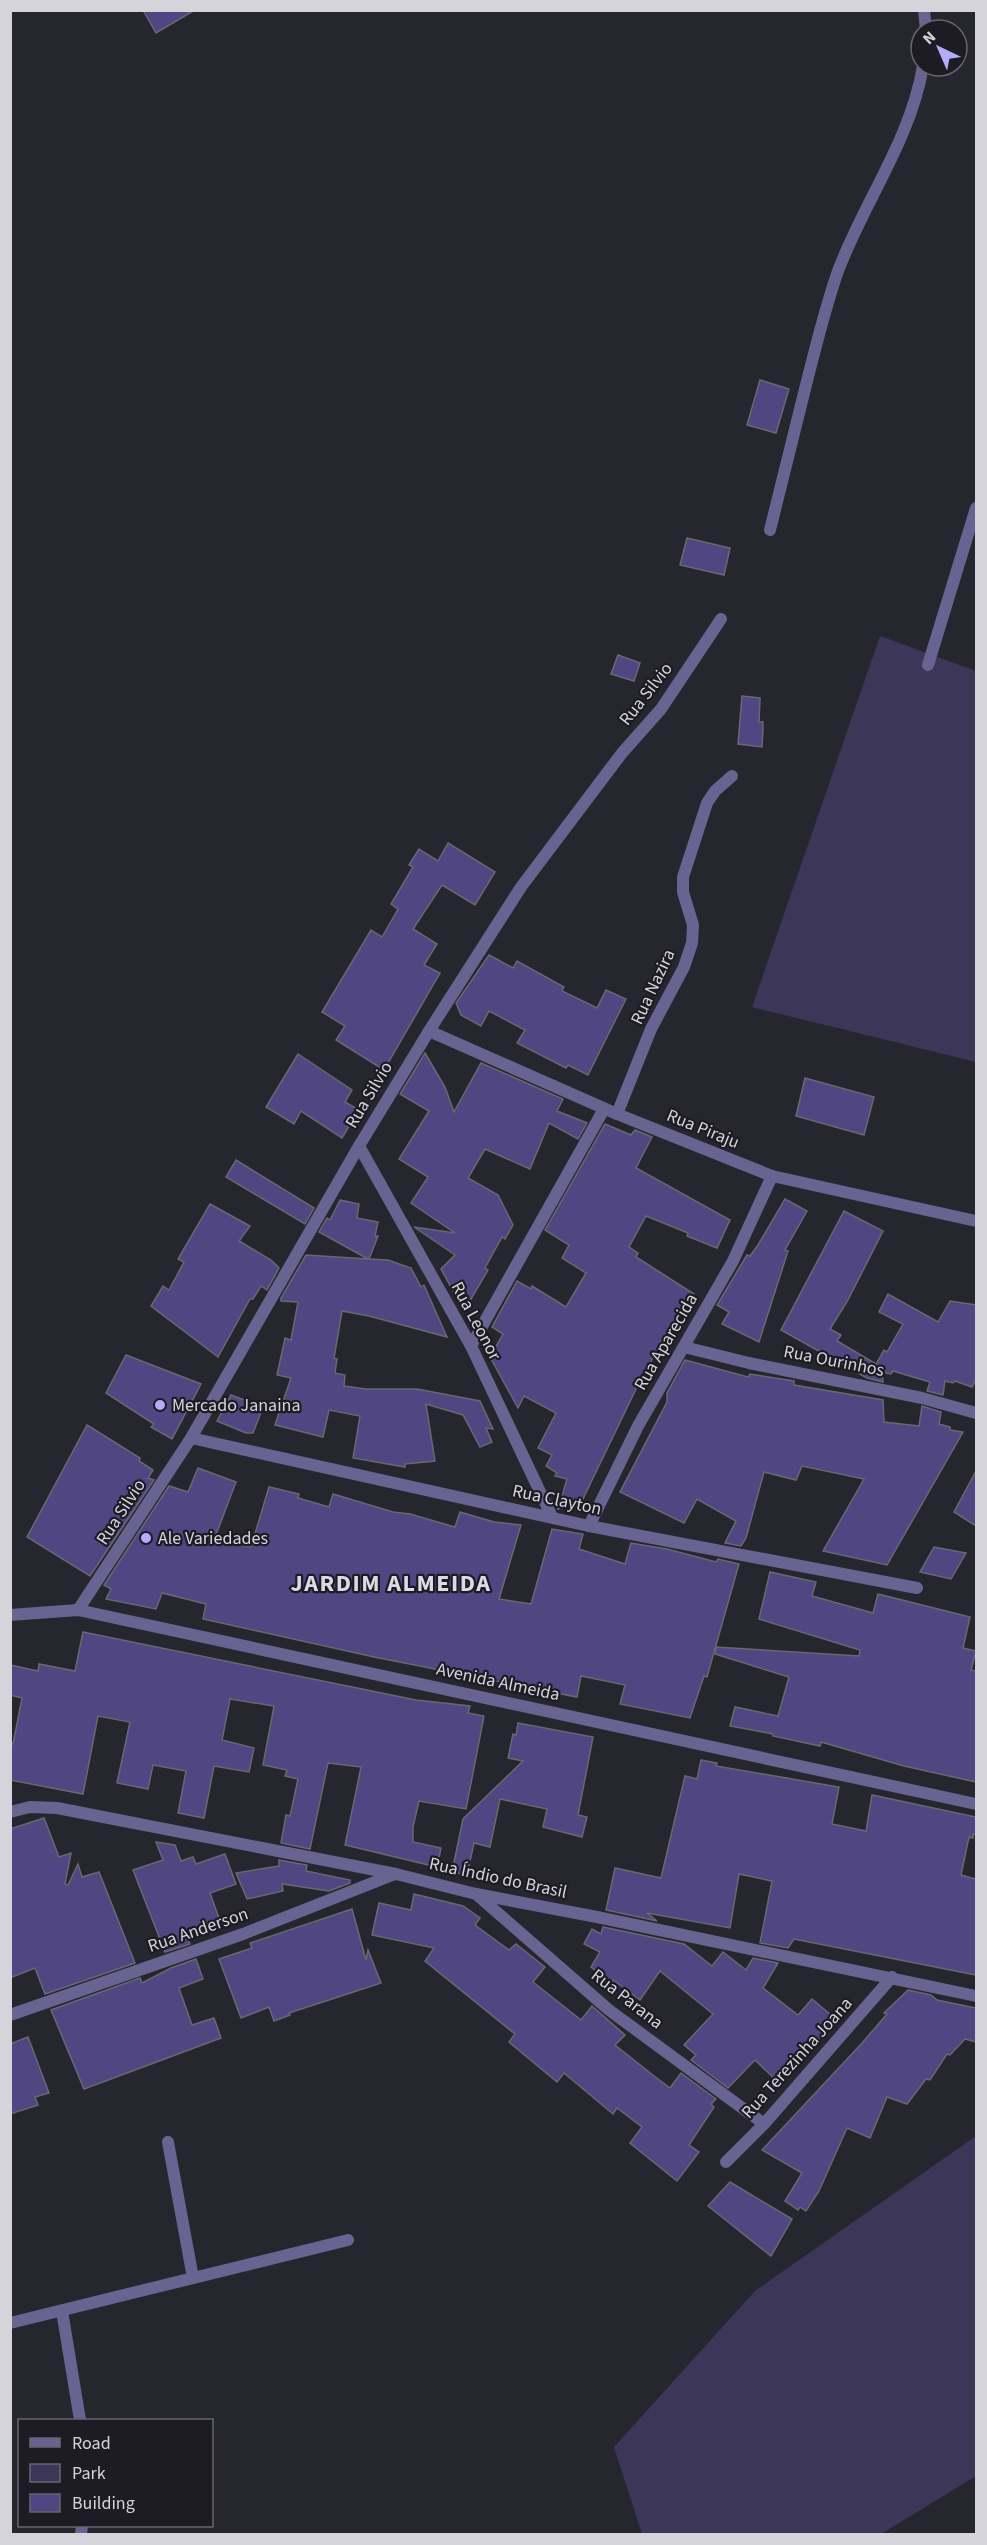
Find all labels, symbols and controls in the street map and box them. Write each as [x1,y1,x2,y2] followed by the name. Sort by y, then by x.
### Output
[909,18,969,78] north arrow
[918,26,941,50] text: N
[613,657,679,731] street label: Rua Silvio
[625,945,681,1029] street label: Rua Nazira
[339,1057,399,1133] street label: Rua Silvio
[663,1103,743,1155] street label: Rua Piraju
[445,1277,508,1365] street label: Rua Leonor
[628,1289,704,1395] street label: Rua Aparecida
[782,1339,886,1383] street label: Rua Ourinhos
[172,1393,300,1418] place label: Mercado Janaina
[153,1398,167,1412] marker: Mercado Janaina
[90,1474,152,1550] street label: Rua Silvio
[510,1478,604,1522] street label: Rua Clayton
[158,1526,268,1551] place label: Ale Variedades
[139,1531,153,1545] marker: Ale Variedades
[291,1566,491,1601] district label: JARDIM ALMEIDA
[434,1657,562,1707] street label: Avenida Almeida
[427,1851,569,1905] street label: Rua Índio do Brasil
[144,1901,252,1959] street label: Rua Anderson
[586,1963,668,2035] street label: Rua Parana
[736,1992,858,2124] street label: Rua Terezinha Joana
[18,2419,213,2527] legend
[72,2431,111,2456] text: Road
[72,2461,106,2486] text: Park
[72,2491,135,2516] text: Building

